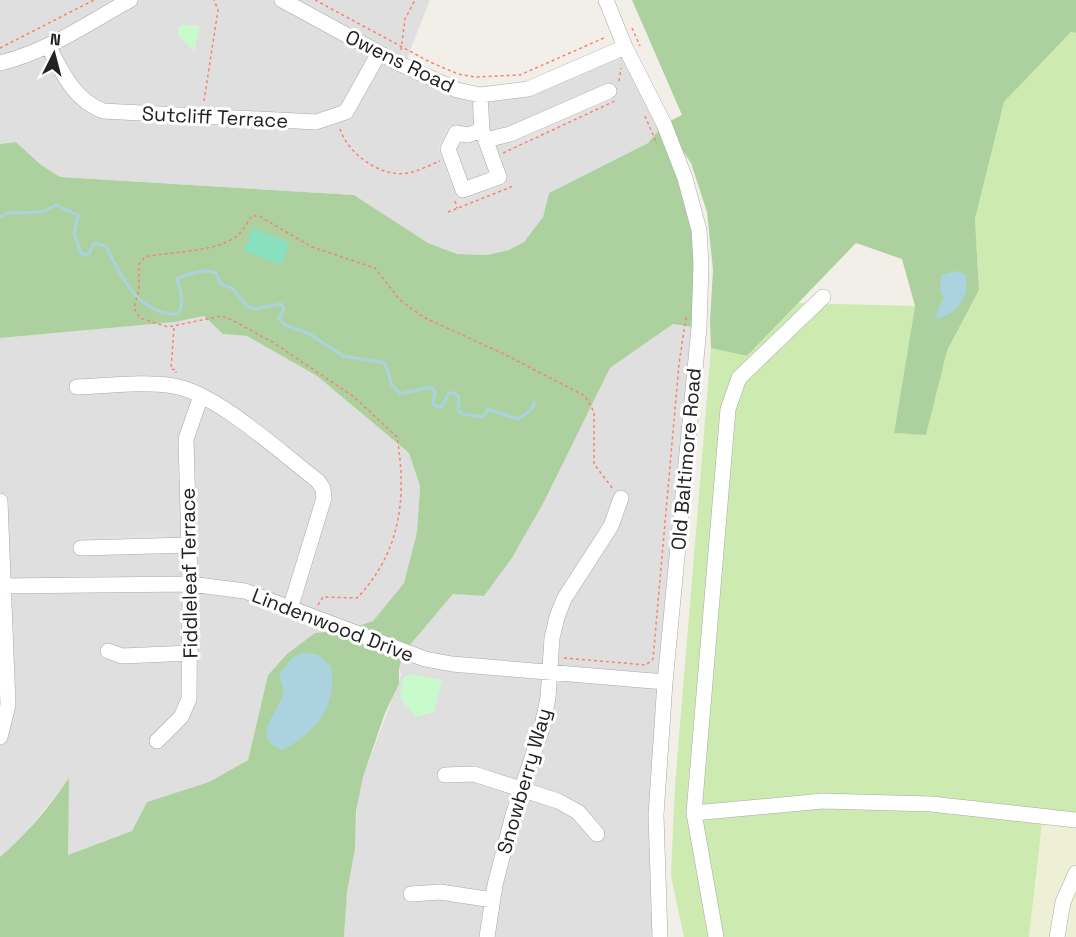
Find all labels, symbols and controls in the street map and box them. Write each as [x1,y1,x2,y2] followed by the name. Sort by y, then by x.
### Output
[341,23,459,99] street label: Owens Road
[24,24,84,84] north arrow
[49,29,62,51] text: N
[141,100,289,134] street label: Sutcliff Terrace
[665,367,707,551] street label: Old Baltimore Road
[175,487,203,659] street label: Fiddleleaf Terrace
[248,582,418,668] street label: Lindenwood Drive
[491,705,557,857] street label: Snowberry Way

